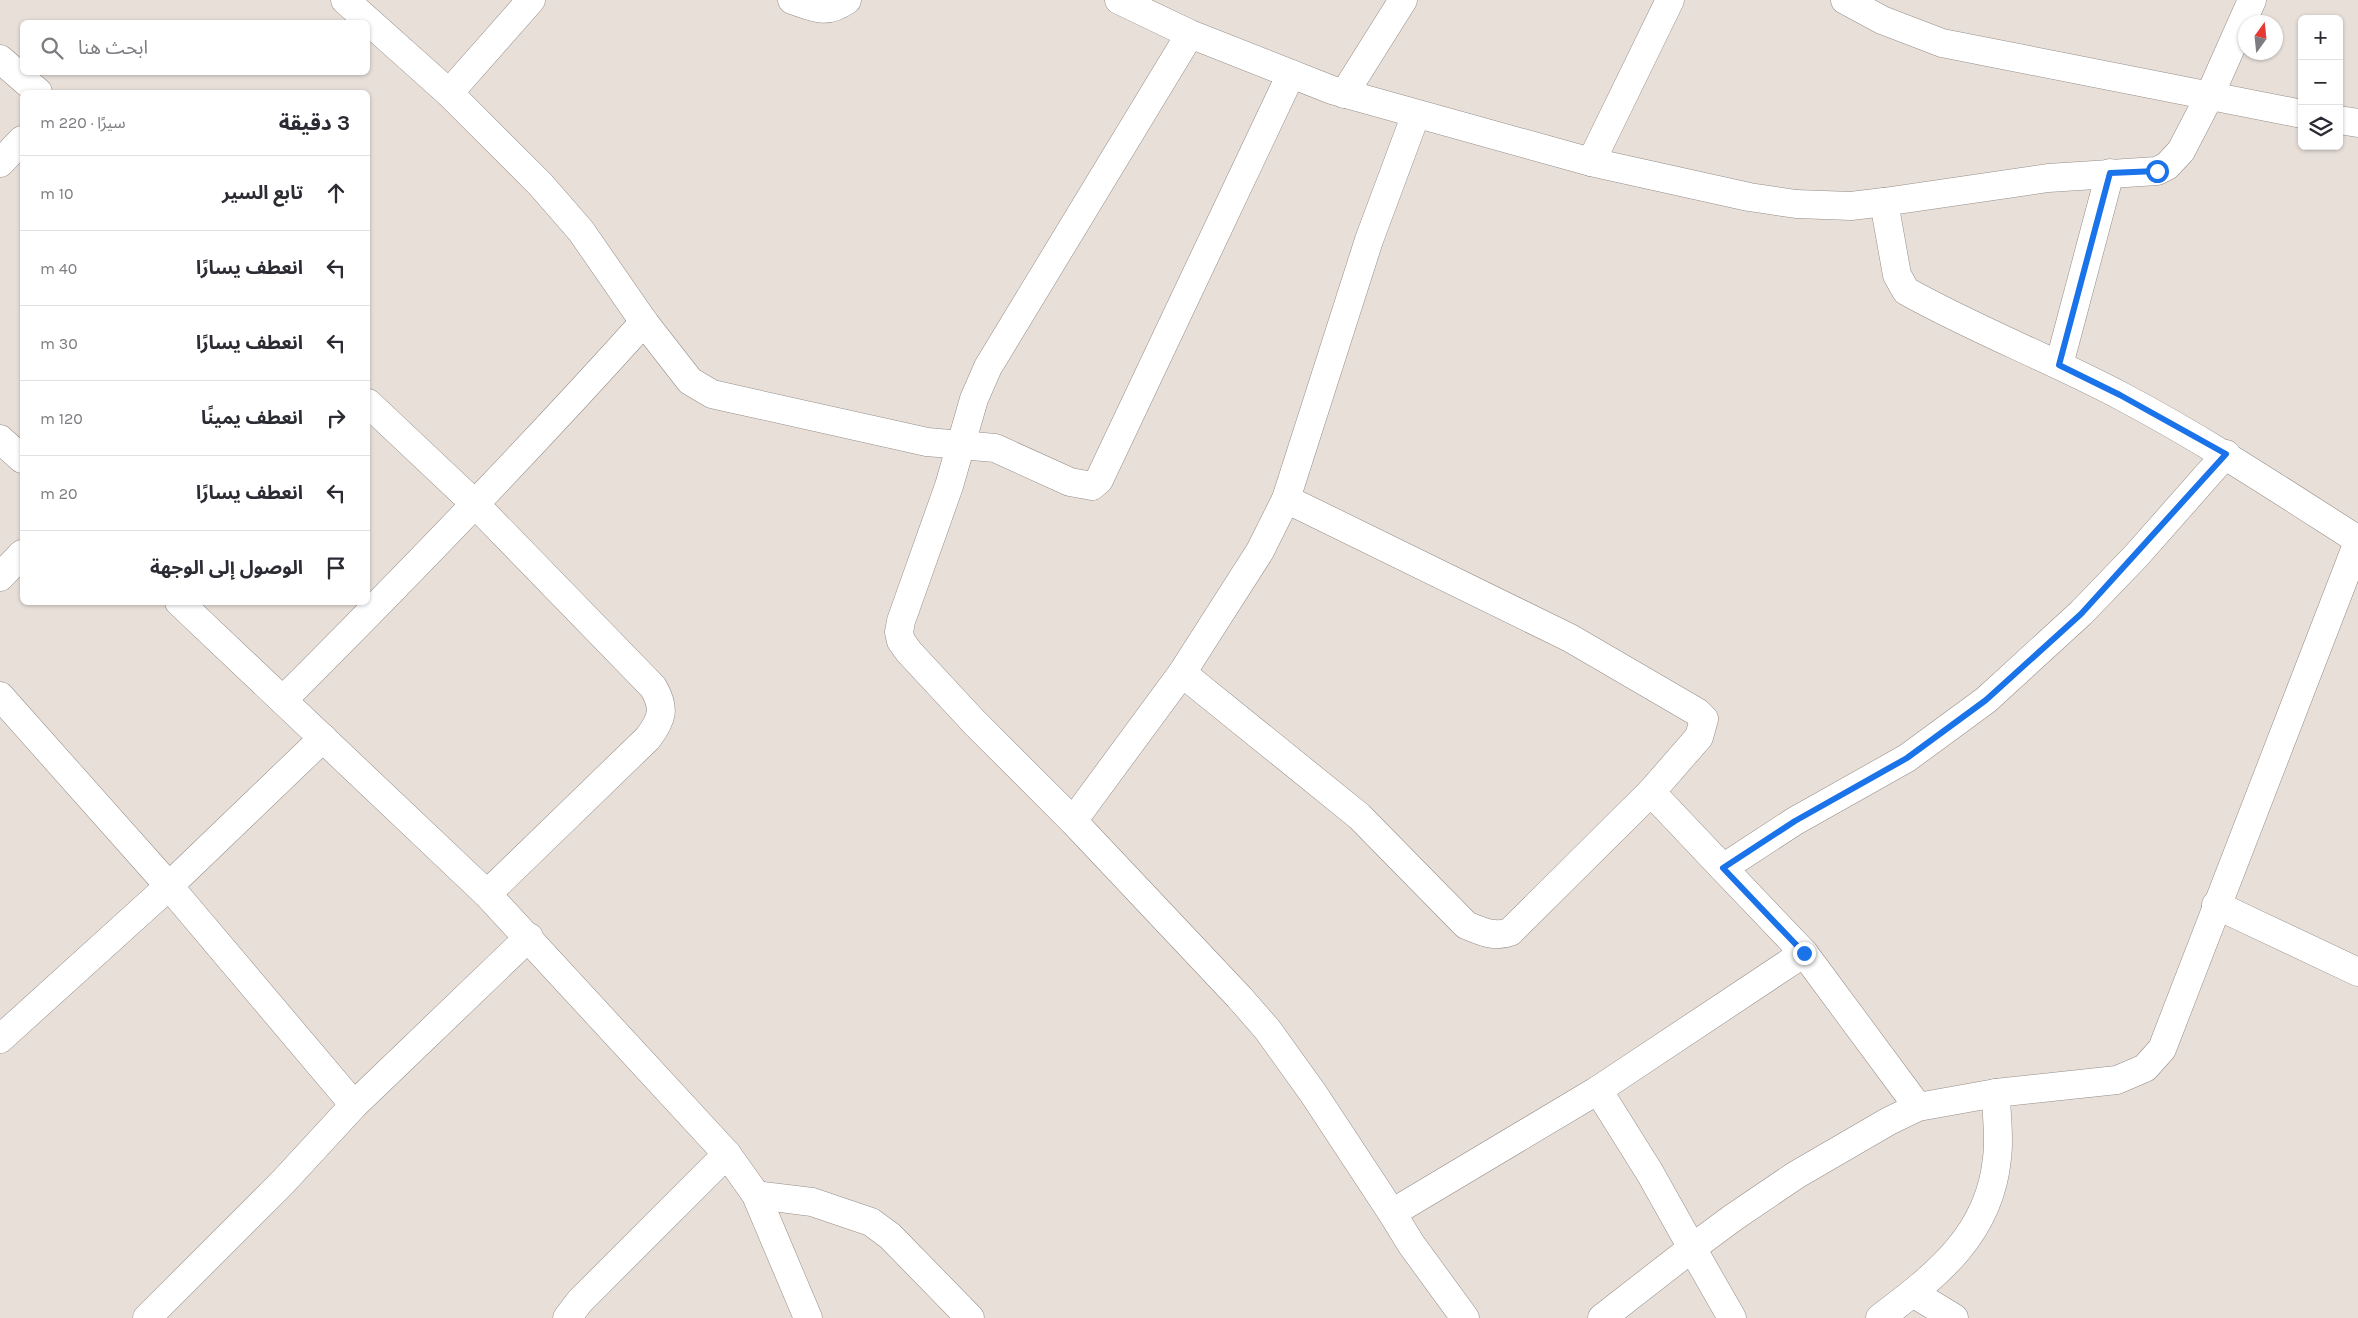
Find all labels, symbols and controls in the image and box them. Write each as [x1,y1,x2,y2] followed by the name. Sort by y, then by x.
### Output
[2238,15,2283,60] north arrow
[2298,15,2343,150] map controls
[2298,15,2343,60] button: +
[20,20,370,75] search box
[38,34,66,62] icon: search
[78,37,148,59] text: ابحث هنا
[2298,60,2343,105] button: −
[2298,105,2343,150] button: layers
[279,111,350,135] text: 3 دقيقة
[40,113,126,132] text: سيرًا · 220 m
[2146,160,2169,183] route start
[322,179,350,207] icon: ahead
[222,182,303,204] text: تابع السير
[40,184,74,203] text: 10 m
[322,254,350,282] icon: left
[196,257,303,279] text: انعطف يسارًا
[40,259,77,278] text: 40 m
[322,329,350,357] icon: left
[196,332,303,354] text: انعطف يسارًا
[40,334,78,353] text: 30 m
[322,404,350,432] icon: right
[201,407,303,429] text: انعطف يمينًا
[40,409,83,428] text: 120 m
[322,479,350,507] icon: left
[196,482,303,504] text: انعطف يسارًا
[40,484,78,503] text: 20 m
[322,554,350,582] icon: arrive
[150,557,303,579] text: الوصول إلى الوجهة
[1793,942,1816,965] route end

